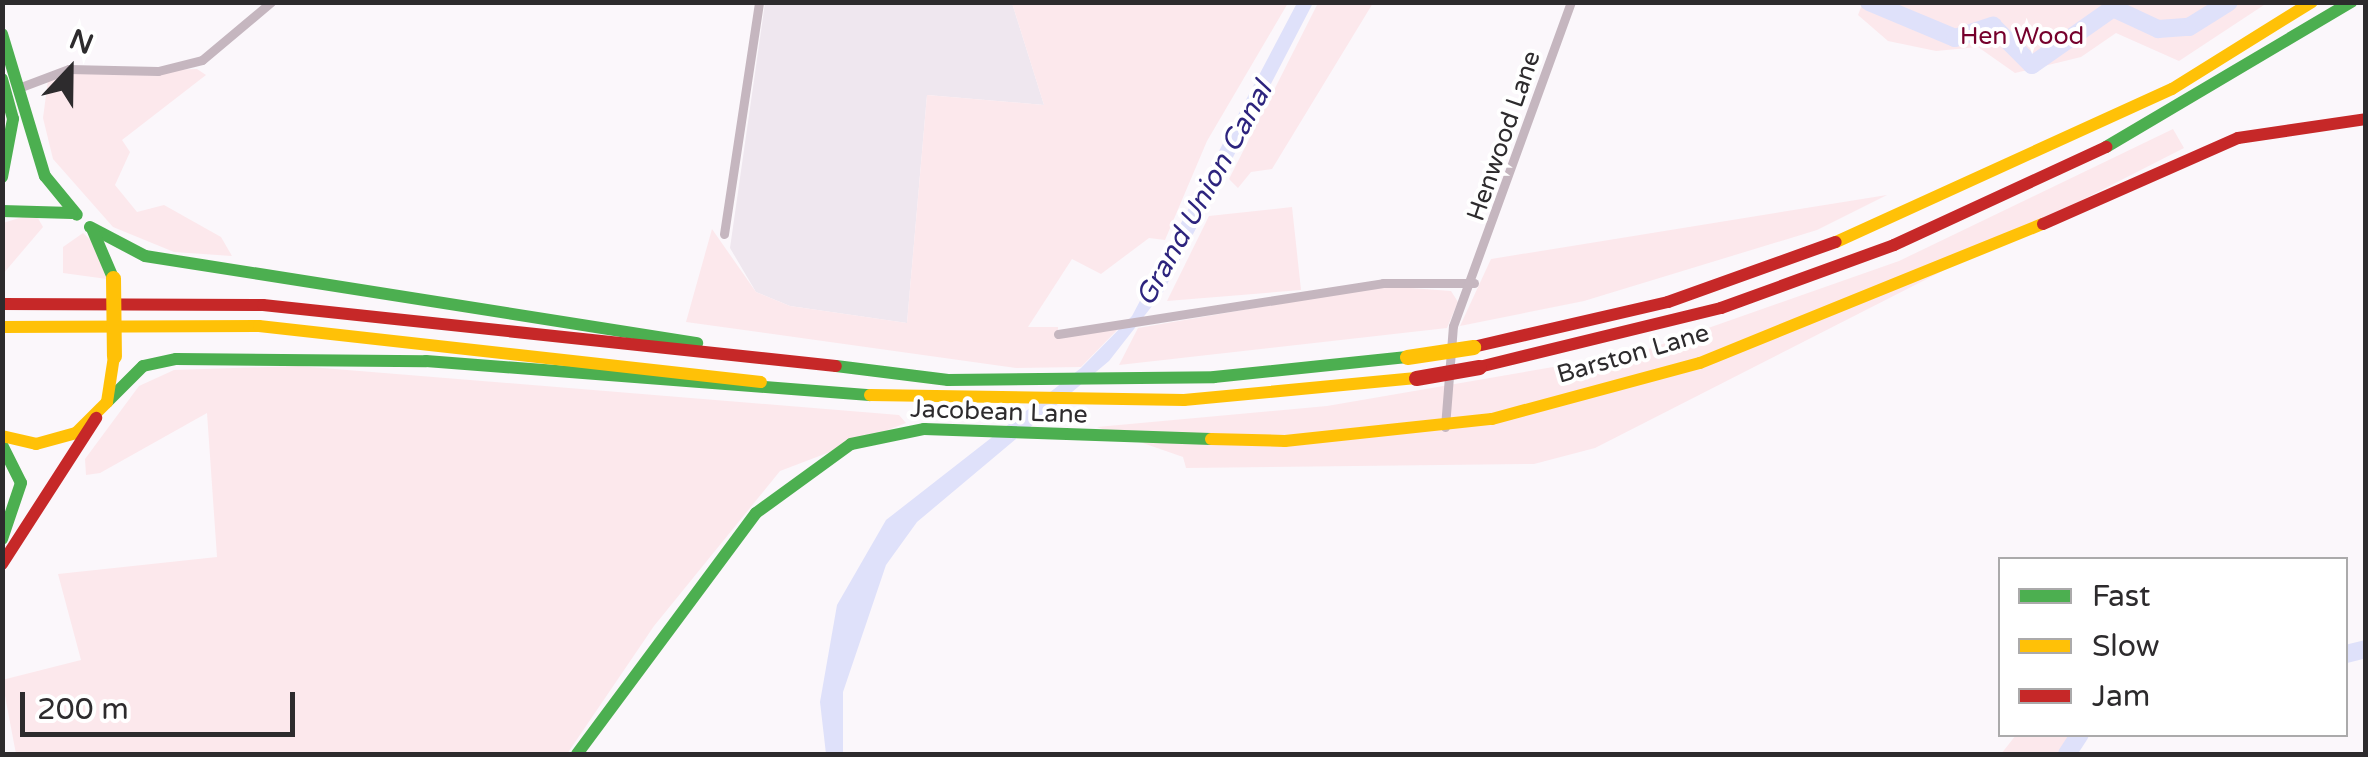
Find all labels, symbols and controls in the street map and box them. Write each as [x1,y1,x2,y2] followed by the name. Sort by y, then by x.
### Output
[20,20,120,120] north arrow
[1960,21,2084,51] park label: Hen Wood
[64,22,98,62] text: N
[1461,47,1547,225] street label: Henwood Lane
[1129,76,1279,312] water label: Grand Union Canal
[1553,318,1713,390] street label: Barston Lane
[910,394,1088,430] street label: Jacobean Lane
[1998,557,2348,737] legend
[2092,578,2151,615] text: Fast
[2092,628,2160,665] text: Slow
[25,672,300,734] scale bar
[2092,678,2150,715] text: Jam
[37,691,129,728] text: 200 m

